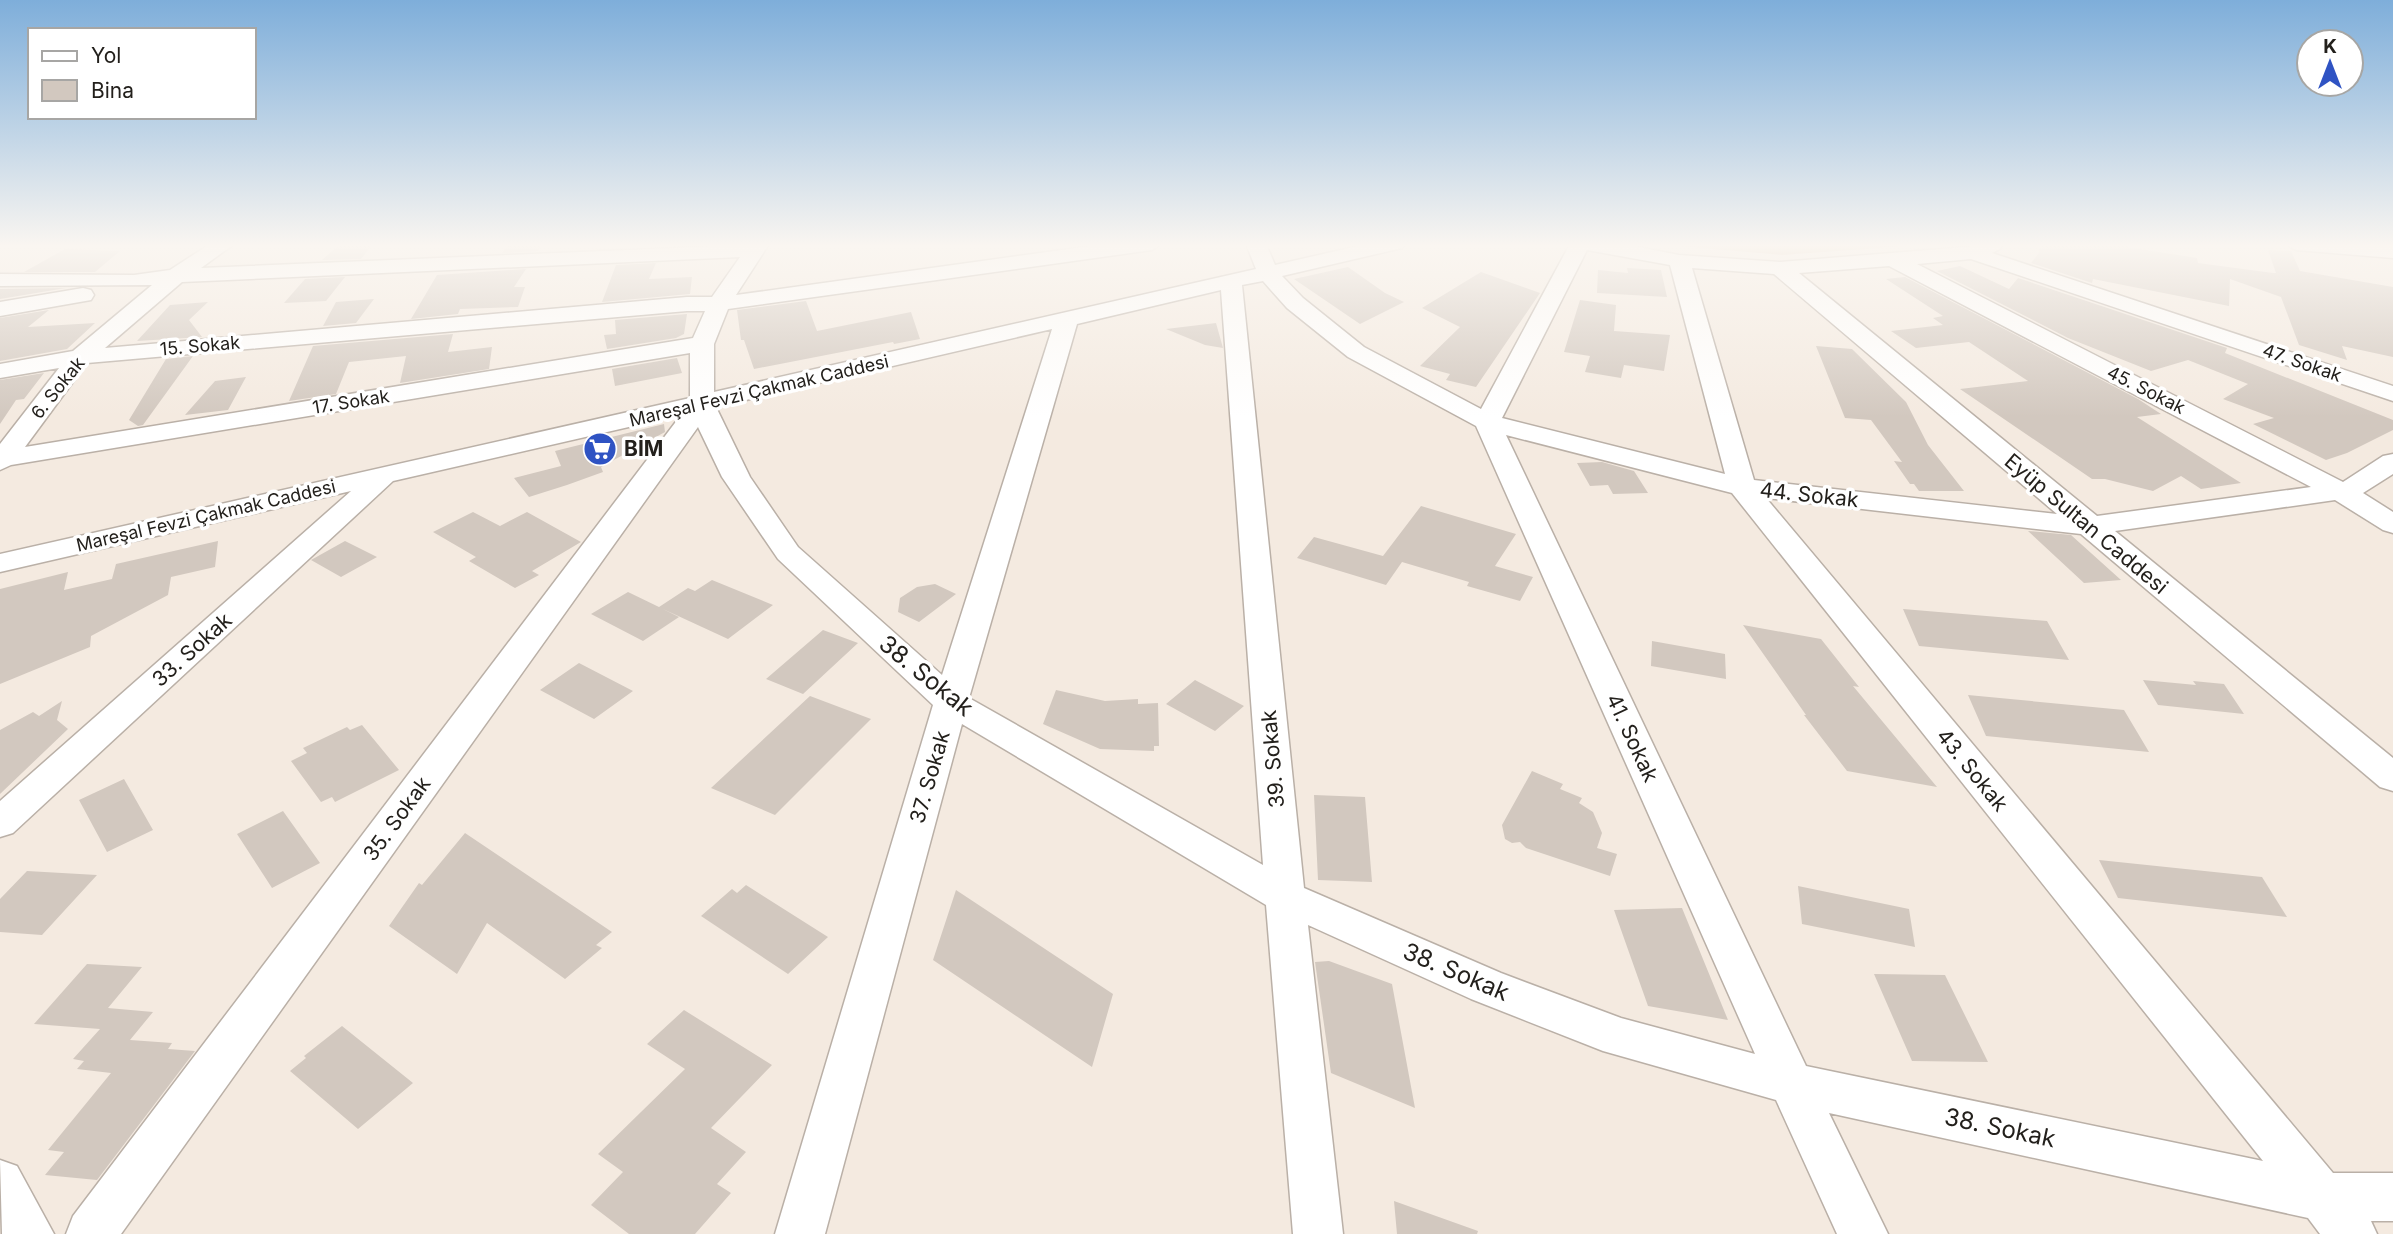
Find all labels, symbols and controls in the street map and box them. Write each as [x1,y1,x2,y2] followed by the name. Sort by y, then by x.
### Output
[28,28,256,119] legend
[2295,28,2365,98] north arrow
[2323,35,2337,58] text: K
[91,43,121,68] text: Yol
[91,78,134,103] text: Bina
[159,332,241,359] street label: 15. Sokak
[2260,339,2344,386] street label: 47. Sokak
[627,350,891,431] street label: Mareşal Fevzi Çakmak Caddesi
[26,353,89,423] street label: 6. Sokak
[2104,361,2189,418] street label: 45. Sokak
[311,385,391,418] street label: 17. Sokak
[581,430,619,468] supermarket icon: BİM
[624,435,663,461] place label: BİM
[2000,448,2173,599] street label: Eyüp Sultan Caddesi
[74,475,338,556] street label: Mareşal Fevzi Çakmak Caddesi
[1758,477,1860,512] street label: 44. Sokak
[147,607,237,692] street label: 33. Sokak
[874,629,979,722] street label: 38. Sokak
[1601,690,1664,786] street label: 41. Sokak
[1256,709,1289,809] street label: 39. Sokak
[1932,723,2014,816] street label: 43. Sokak
[904,727,955,826] street label: 37. Sokak
[358,771,436,866] street label: 35. Sokak
[1399,936,1514,1007] street label: 38. Sokak
[1942,1102,2058,1153] street label: 38. Sokak

